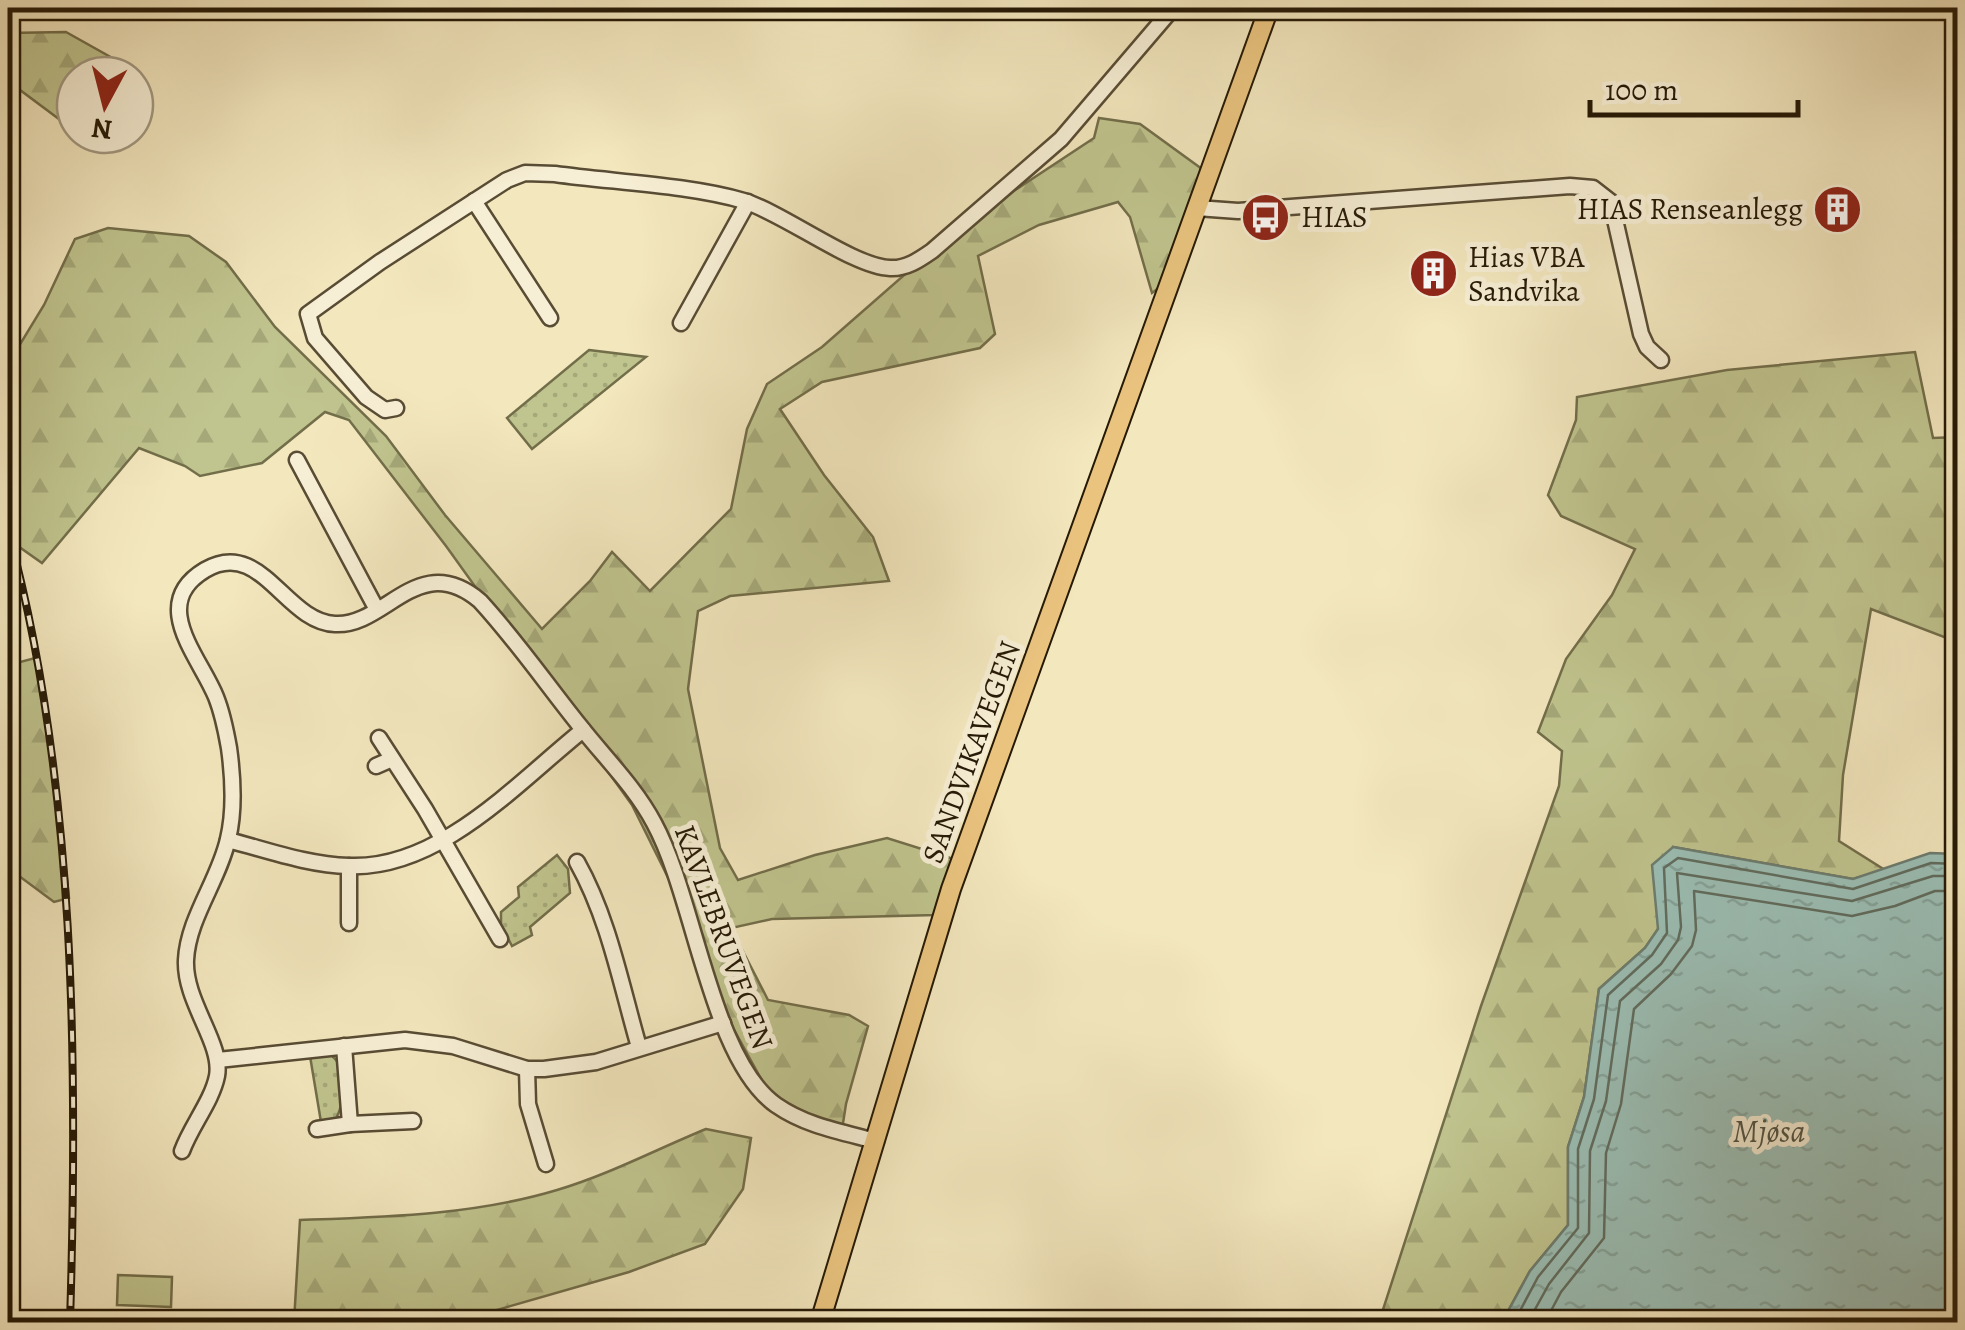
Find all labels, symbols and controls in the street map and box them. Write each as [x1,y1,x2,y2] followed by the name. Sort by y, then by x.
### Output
[55,55,155,155] north arrow
[1590,55,1798,117] scale bar
[1605,70,1678,110] text: 100 m
[90,109,115,149] text: N
[1812,183,1864,235] building icon: HIAS Renseanlegg
[1577,189,1803,229] place label: HIAS Renseanlegg
[1240,191,1292,243] bus stop icon: HIAS
[1301,197,1368,237] place label: HIAS
[1468,237,1585,311] place label: Hias VBA Sandvika
[1407,248,1459,300] building icon: Hias VBA Sandvika
[912,635,1030,869] street label: SANDVIKAVEGEN
[665,819,783,1055] street label: KAVLEBRUVEGEN
[1733,1109,1805,1153] water label: Mjøsa

